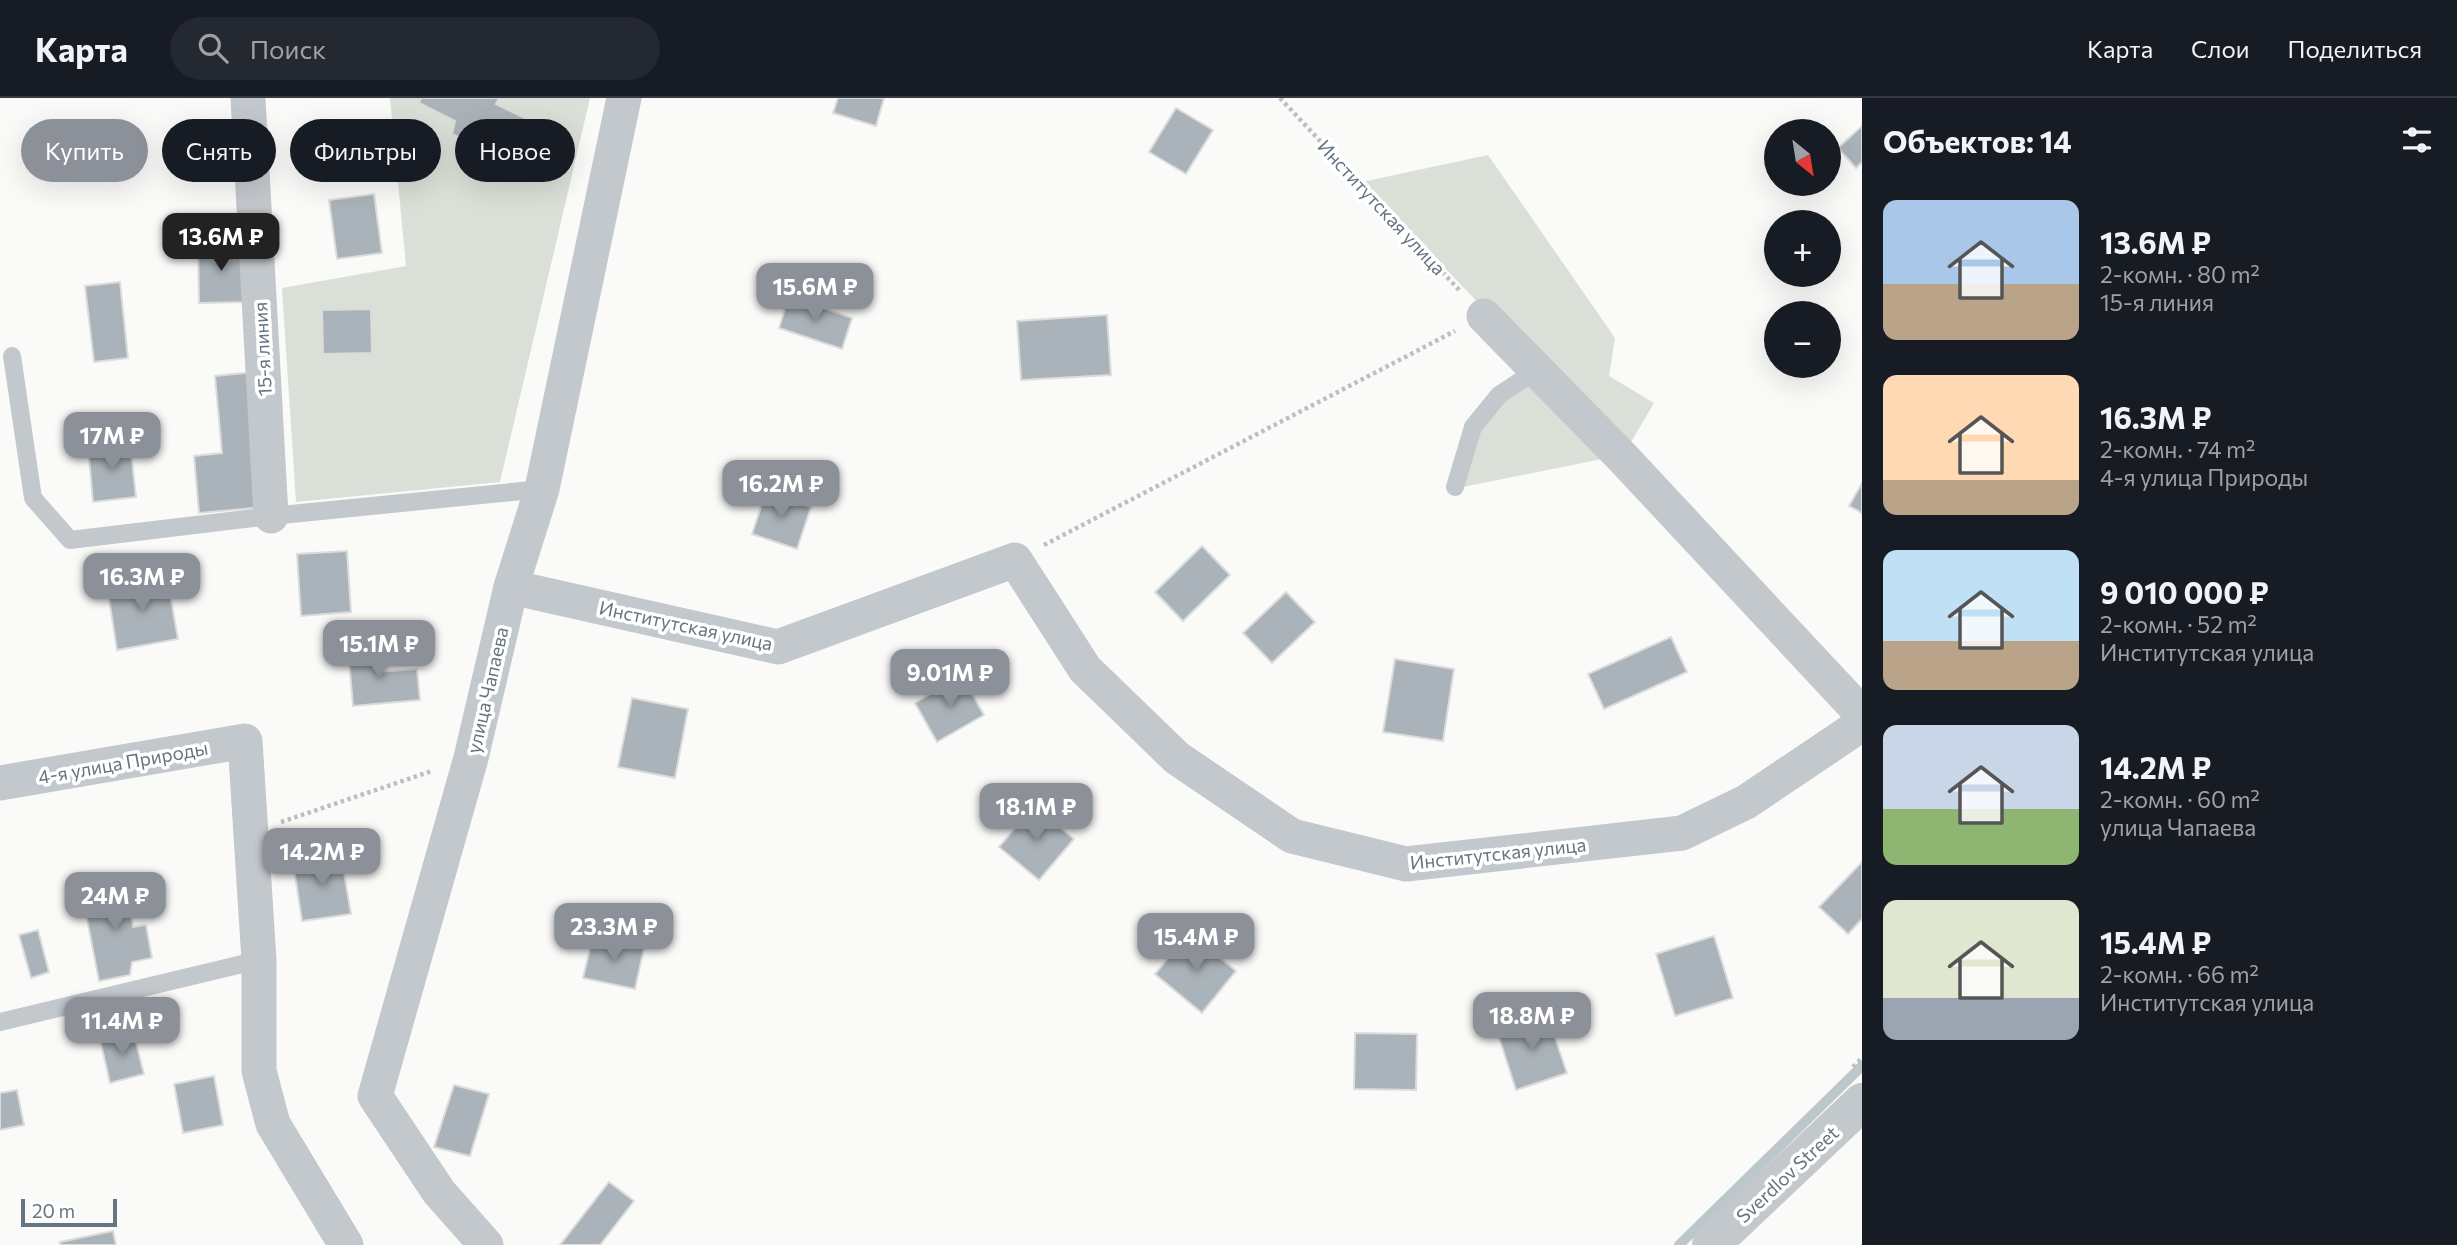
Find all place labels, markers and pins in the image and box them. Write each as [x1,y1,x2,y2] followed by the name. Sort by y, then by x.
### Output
[156,214,286,273] pin: 13.6M ₽
[750,264,880,323] pin: 15.6M ₽
[63,412,161,472] pin: 17M ₽
[716,460,846,520] pin: 16.2M ₽
[77,554,207,613] pin: 16.3M ₽
[314,620,444,680] pin: 15.1M ₽
[885,650,1015,709] pin: 9.01M ₽
[971,784,1101,843] pin: 18.1M ₽
[257,828,387,888] pin: 14.2M ₽
[66,872,164,932] pin: 24M ₽
[549,904,679,963] pin: 23.3M ₽
[1131,914,1261,973] pin: 15.4M ₽
[1467,992,1597,1052] pin: 18.8M ₽
[57,998,187,1057] pin: 11.4M ₽

